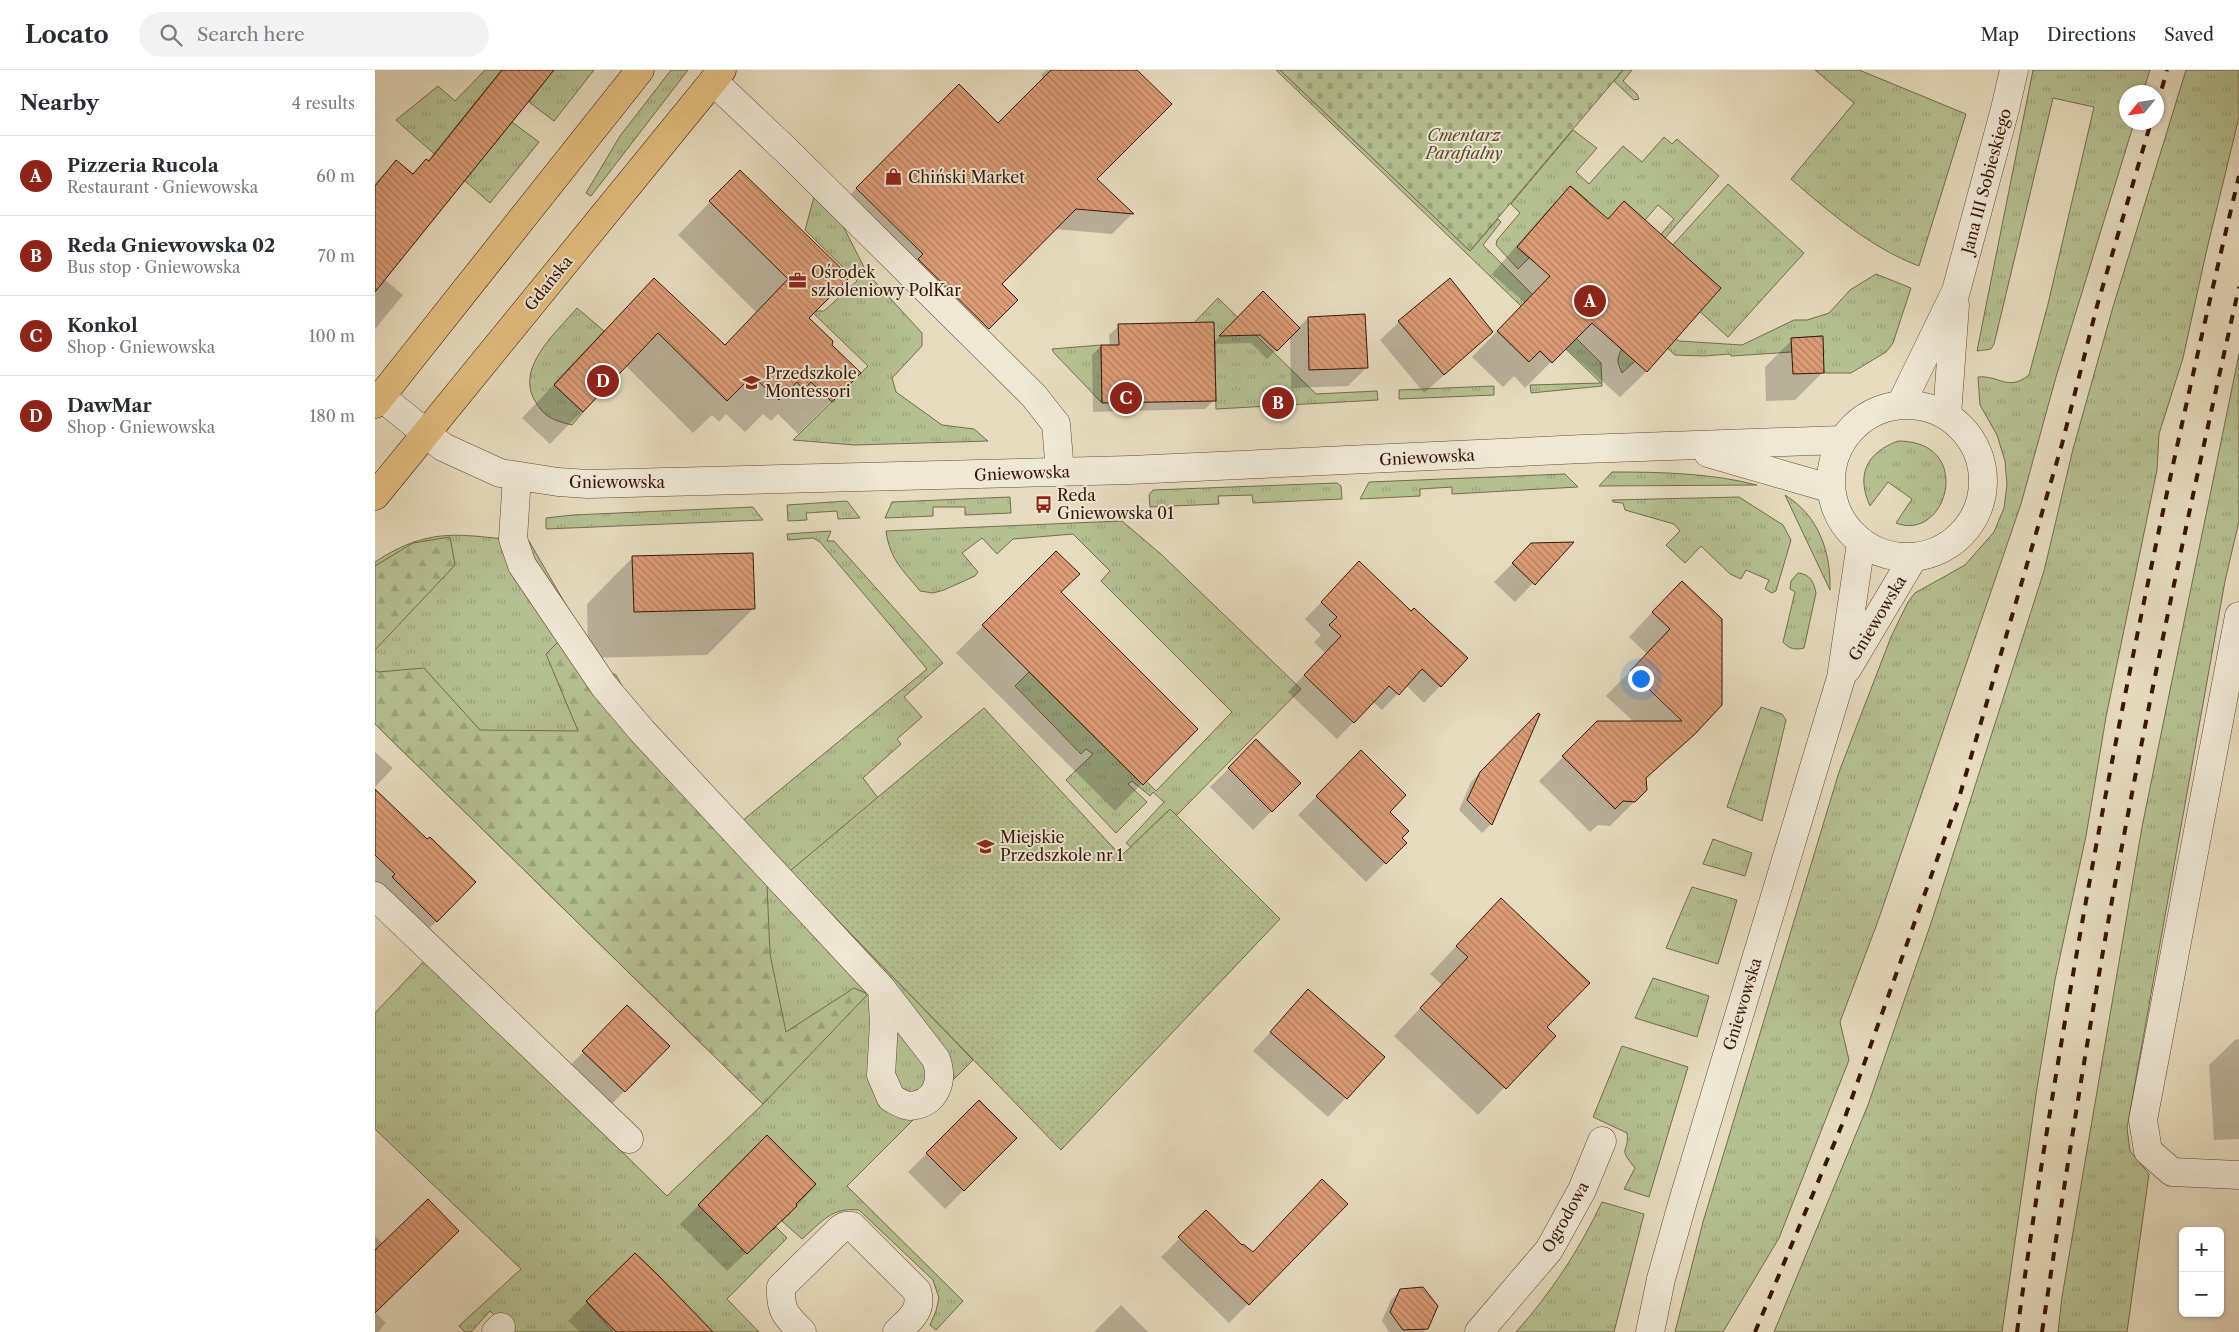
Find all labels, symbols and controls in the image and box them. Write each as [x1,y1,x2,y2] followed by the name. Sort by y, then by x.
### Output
[139,12,489,57] search box
[25,20,109,49] text: Locato
[157,21,185,49] icon: search
[197,23,305,46] text: Search here
[1980,24,2019,46] text: Map
[2047,24,2136,46] text: Directions
[2164,24,2214,46] text: Saved
[2119,85,2164,130] north arrow
[20,90,99,115] text: Nearby
[292,93,355,113] text: 4 results
[1956,106,2015,259] street label: Jana III Sobieskiego
[1423,125,1503,163] park label: Cmentarz Parafialny
[67,154,219,177] text: Pizzeria Rucola
[30,166,42,186] text: A
[316,166,355,186] text: 60 m
[884,167,904,187] shop icon: Chiński Market
[908,167,1025,187] place label: Chiński Market
[67,177,258,197] text: Restaurant · Gniewowska
[67,234,275,257] text: Reda Gniewowska 02
[30,246,42,266] text: B
[318,246,355,266] text: 70 m
[520,251,577,315] street label: Gdańska
[67,257,240,277] text: Bus stop · Gniewowska
[811,262,961,300] place label: Ośrodek szkoleniowy PolKar
[787,271,807,291] office icon: Ośrodek szkoleniowy PolKar
[1574,282,1606,320] pin: A
[67,314,138,337] text: Konkol
[30,326,42,346] text: C
[309,326,355,346] text: 100 m
[67,337,215,357] text: Shop · Gniewowska
[587,362,619,400] pin: D
[765,363,857,401] place label: Przedszkole Montessori
[741,372,761,392] school or university icon: Przedszkole Montessori
[1110,379,1142,417] pin: C
[1262,384,1294,422] pin: B
[67,394,152,417] text: DawMar
[29,406,43,426] text: D
[309,406,355,426] text: 180 m
[67,417,215,437] text: Shop · Gniewowska
[1379,444,1476,469] street label: Gniewowska
[974,461,1071,485] street label: Gniewowska
[569,472,666,492] street label: Gniewowska
[1057,485,1174,523] place label: Reda Gniewowska 01
[1033,494,1053,514] bus stop icon: Reda Gniewowska 01
[1844,571,1911,664] street label: Gniewowska
[1628,666,1654,692] your location
[1000,827,1124,865] place label: Miejskie Przedszkole nr 1
[976,836,996,856] school or university icon: Miejskie Przedszkole nr 1
[1718,955,1766,1053] street label: Gniewowska
[1537,1177,1593,1256] street label: Ogrodowa
[2179,1227,2224,1317] map controls
[2179,1227,2224,1272] button: +
[2179,1272,2224,1317] button: −

